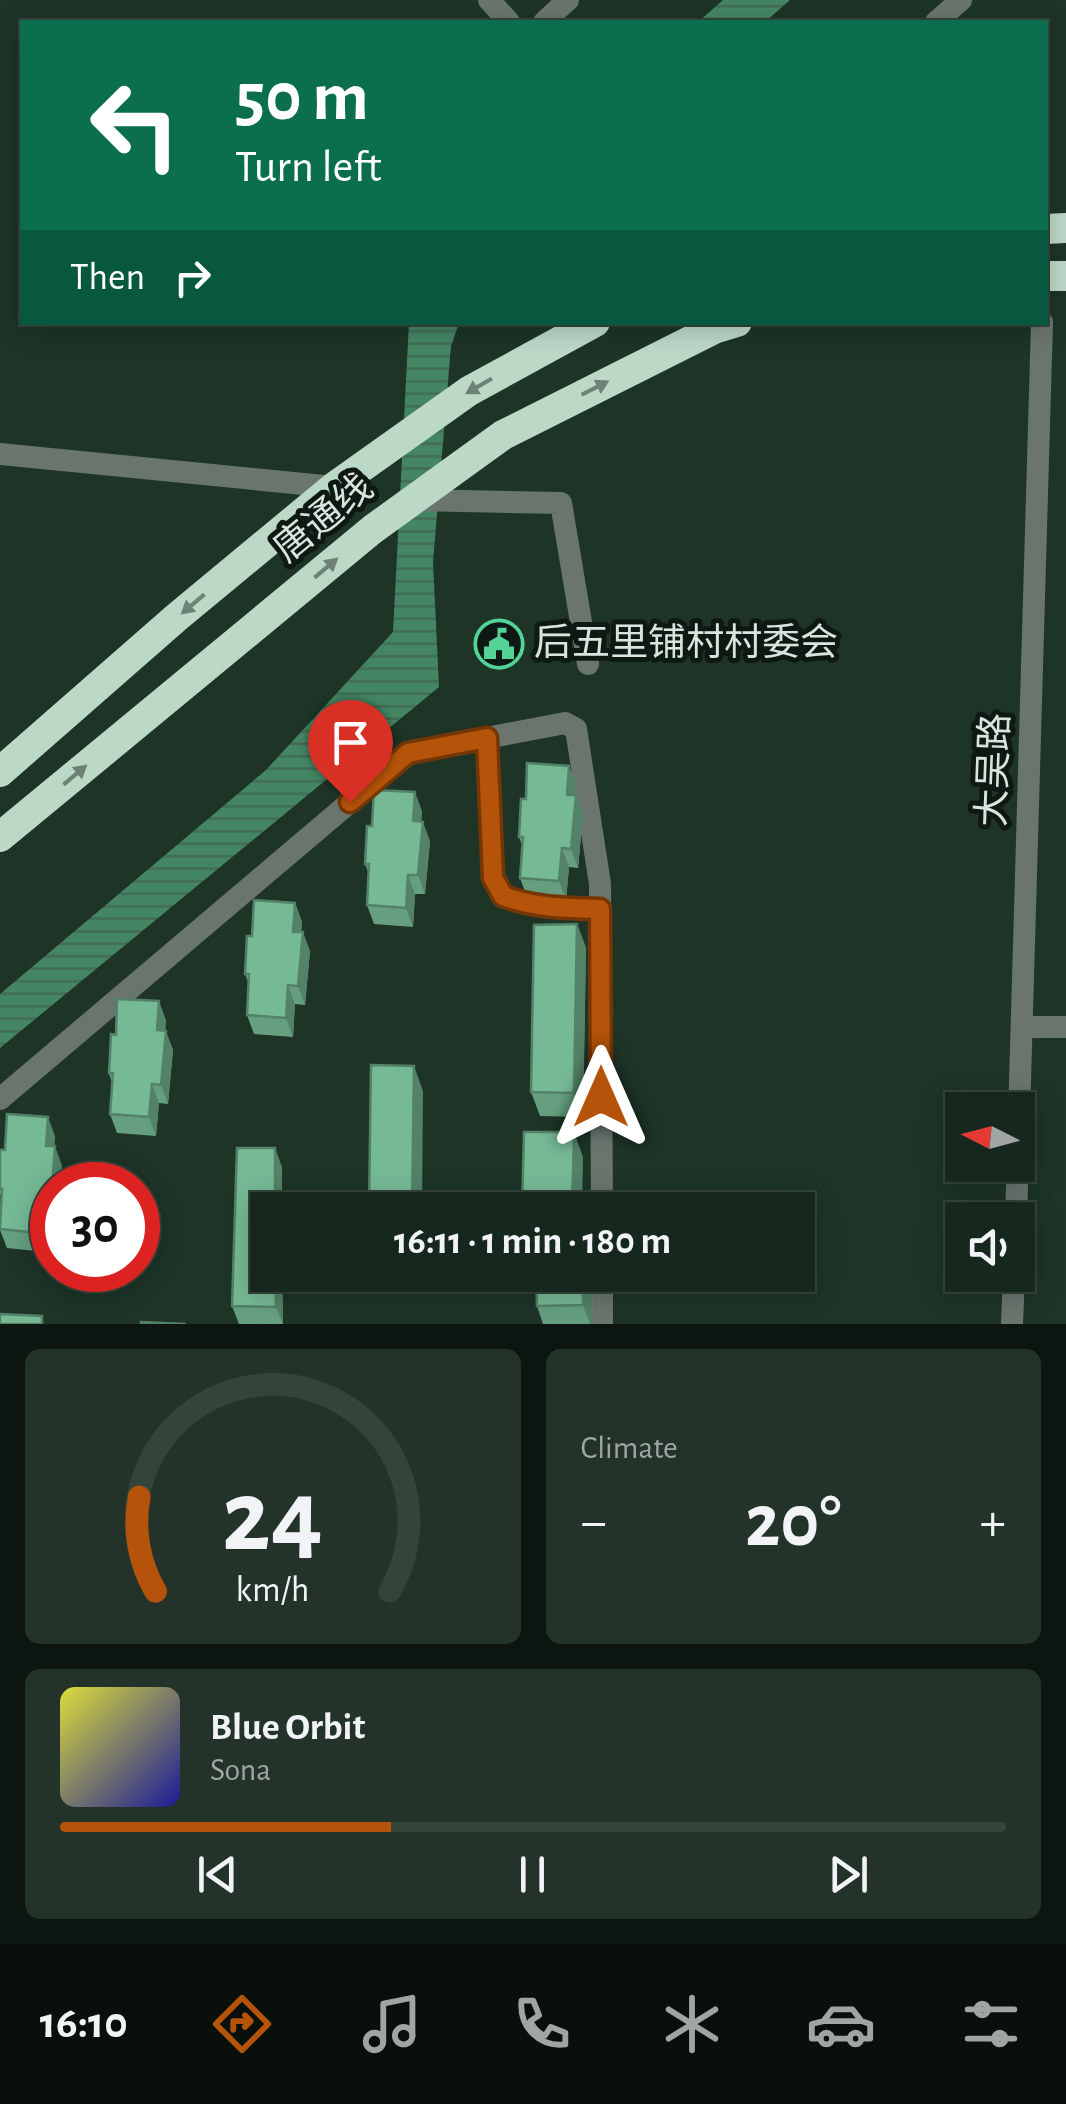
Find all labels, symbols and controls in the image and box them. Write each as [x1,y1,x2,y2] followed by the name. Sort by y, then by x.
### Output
[70,60,200,190] icon: left
[235,63,369,133] text: 50 m
[235,145,382,190] text: Turn left
[165,250,220,305] icon: right
[70,259,145,297] text: Then
[464,377,493,394] one-way arrow
[581,380,610,397] one-way arrow
[266,466,380,570] street label: 唐通线
[313,558,338,579] one-way arrow
[180,593,205,614] one-way arrow
[473,618,525,670] public building icon: 后五里铺村村委会
[534,623,838,663] place label: 后五里铺村村委会
[308,700,393,803] pin
[972,712,1016,828] street label: 大吴路
[323,715,378,770] icon: arrive
[63,765,88,786] one-way arrow
[549,1045,653,1149] position arrow
[945,1092,1035,1182] north arrow
[945,1092,1035,1292] map controls
[30,1162,160,1292] speed limit sign: 30
[945,1202,1035,1292] button: sound
[394,1223,671,1261] text: 16:11 · 1 min · 180 m
[581,1432,678,1464] text: Climate
[222,1466,323,1570] text: 24
[745,1485,841,1560] text: 20°
[581,1495,607,1550] text: −
[980,1495,1006,1550] text: +
[236,1572,310,1608] text: km/h
[210,1709,365,1747] text: Blue Orbit
[210,1754,271,1786] text: Sona
[190,1847,245,1902] icon: previous
[505,1847,560,1902] icon: pause
[821,1847,876,1902] icon: next
[207,1989,277,2059] icon: directions
[357,1989,427,2059] icon: music
[507,1989,577,2059] icon: phone
[657,1989,727,2059] icon: climate
[806,1989,876,2059] icon: car
[956,1989,1026,2059] icon: filters
[40,2001,128,2046] text: 16:10

